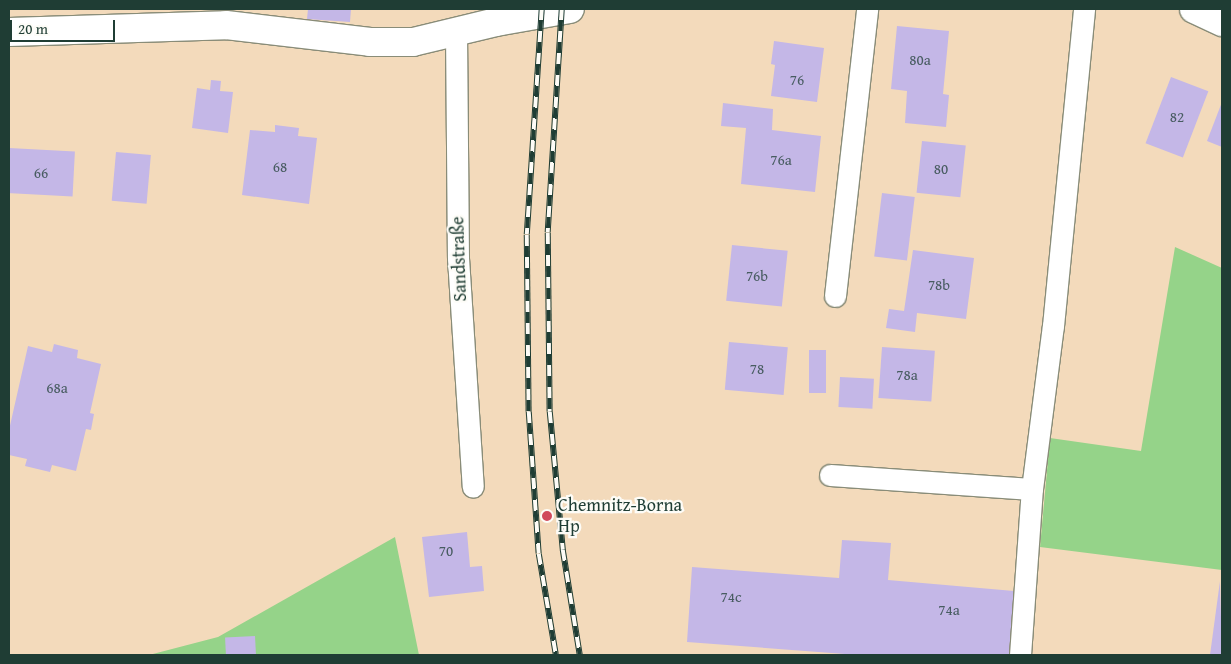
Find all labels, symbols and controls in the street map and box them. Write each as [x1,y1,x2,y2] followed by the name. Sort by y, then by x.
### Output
[12,10,118,42] scale bar
[18,18,48,39] text: 20 m
[909,51,931,69] house number: 80a
[790,71,804,89] house number: 76
[1170,108,1184,126] house number: 82
[770,151,792,169] house number: 76a
[273,158,287,176] house number: 68
[934,160,948,178] house number: 80
[34,164,48,182] house number: 66
[447,216,471,302] street label: Sandstraße
[746,267,768,285] house number: 76b
[928,276,950,294] house number: 78b
[750,360,764,378] house number: 78
[896,366,918,384] house number: 78a
[46,379,68,397] house number: 68a
[558,495,682,538] place label: Chemnitz-Borna Hp
[540,509,554,523] marker: Chemnitz-Borna Hp
[439,542,453,560] house number: 70
[720,588,742,606] house number: 74c
[938,601,960,619] house number: 74a

